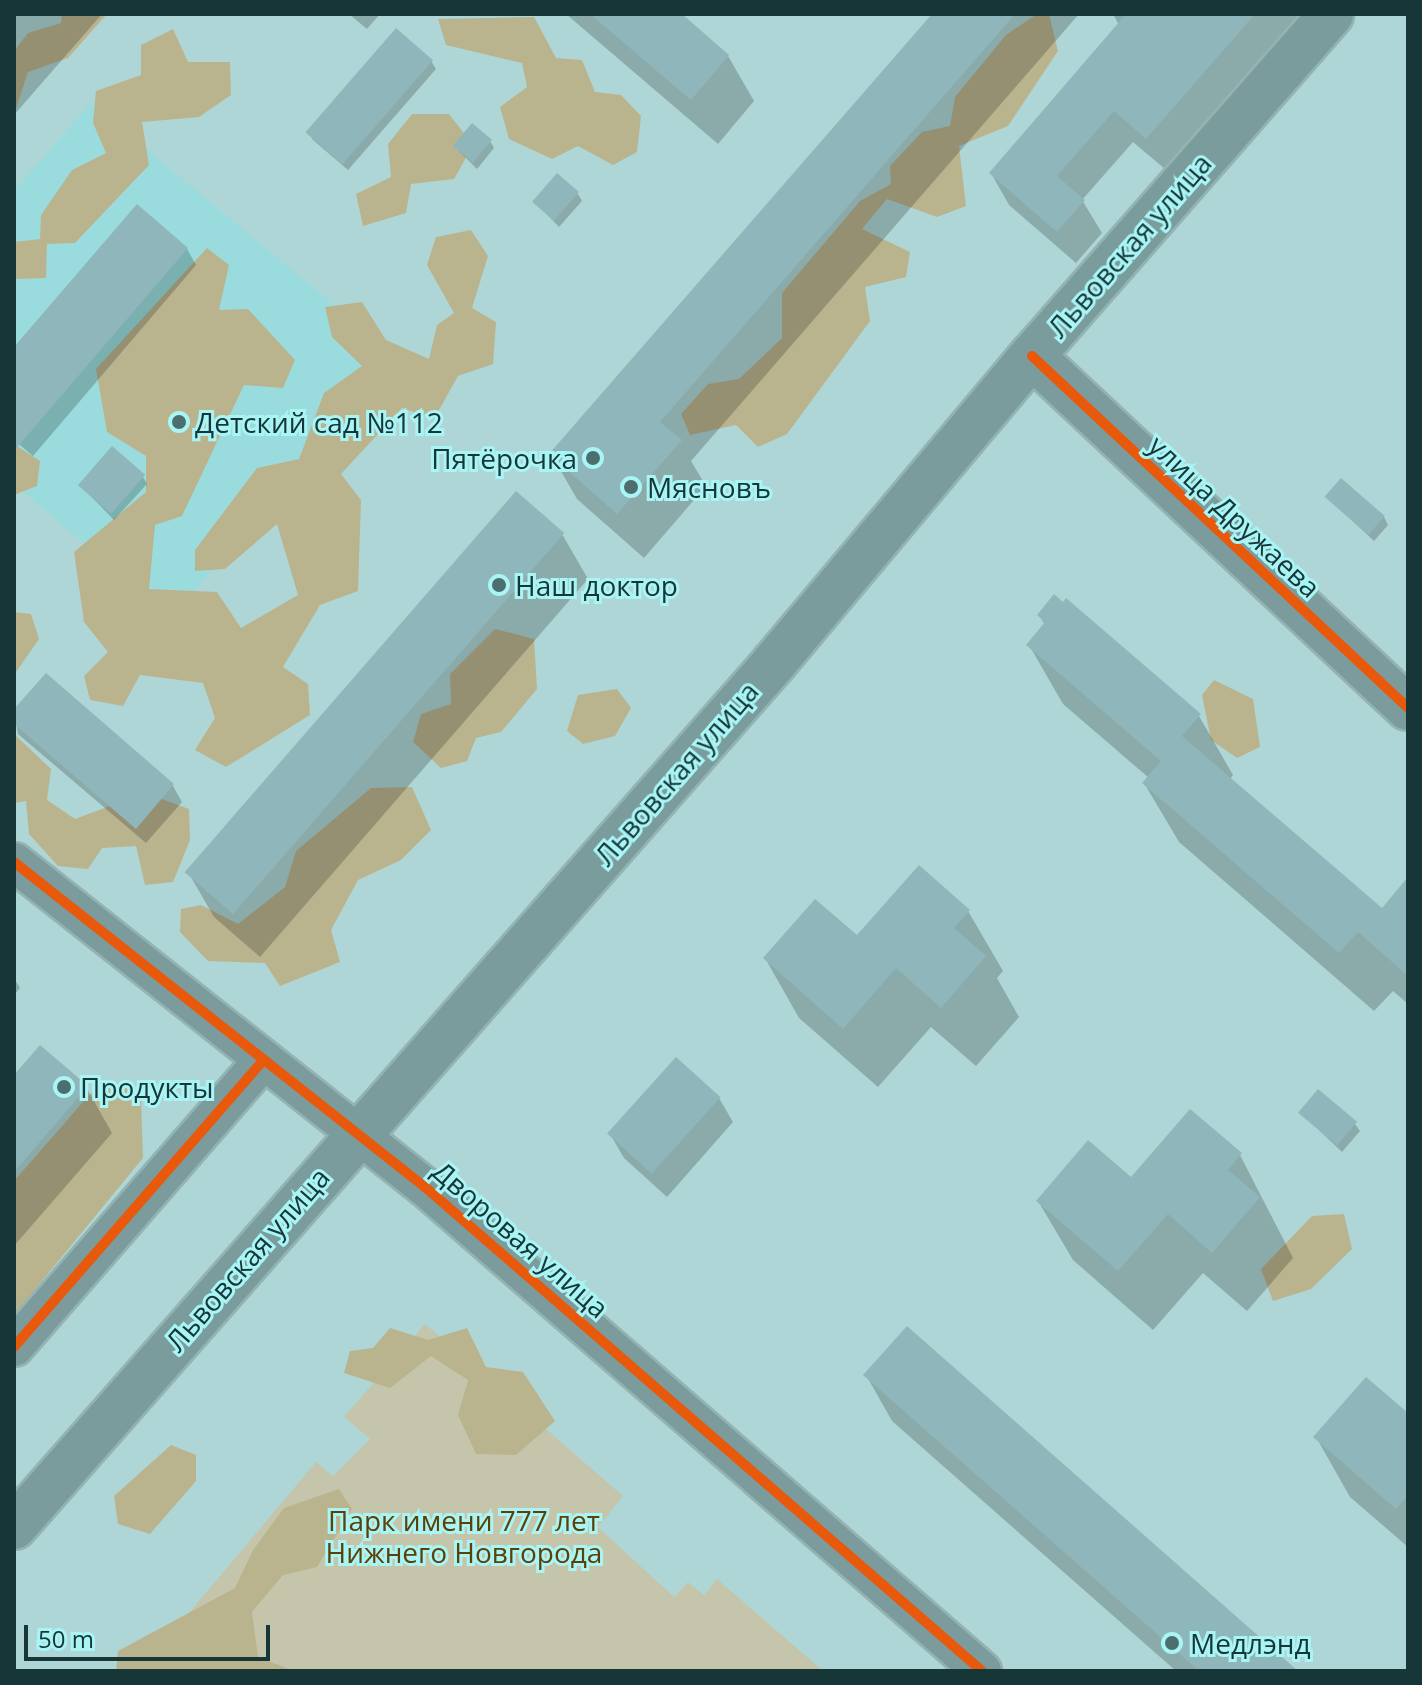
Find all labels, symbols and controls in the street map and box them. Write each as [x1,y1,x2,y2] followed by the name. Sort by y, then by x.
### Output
[1040,146,1218,344] street label: Львовская улица
[195,405,443,439] place label: Детский сад №112
[170,413,188,431] marker: Детский сад №112
[1142,428,1328,604] street label: улица Дружаева
[431,441,577,475] place label: Пятёрочка
[584,449,602,467] marker: Пятёрочка
[647,470,771,504] place label: Мясновъ
[622,478,640,496] marker: Мясновъ
[515,568,678,602] place label: Наш доктор
[490,576,508,594] marker: Наш доктор
[587,674,765,872] street label: Львовская улица
[80,1070,214,1104] place label: Продукты
[55,1078,73,1096] marker: Продукты
[426,1154,616,1324] street label: Дворовая улица
[158,1160,336,1358] street label: Львовская улица
[326,1503,602,1569] park label: Парк имени 777 лет Нижнего Новгорода
[28,1609,274,1659] scale bar
[38,1622,94,1655] text: 50 m
[1190,1626,1311,1660] place label: Медлэнд
[1161,1632,1183,1654] marker: Медлэнд

